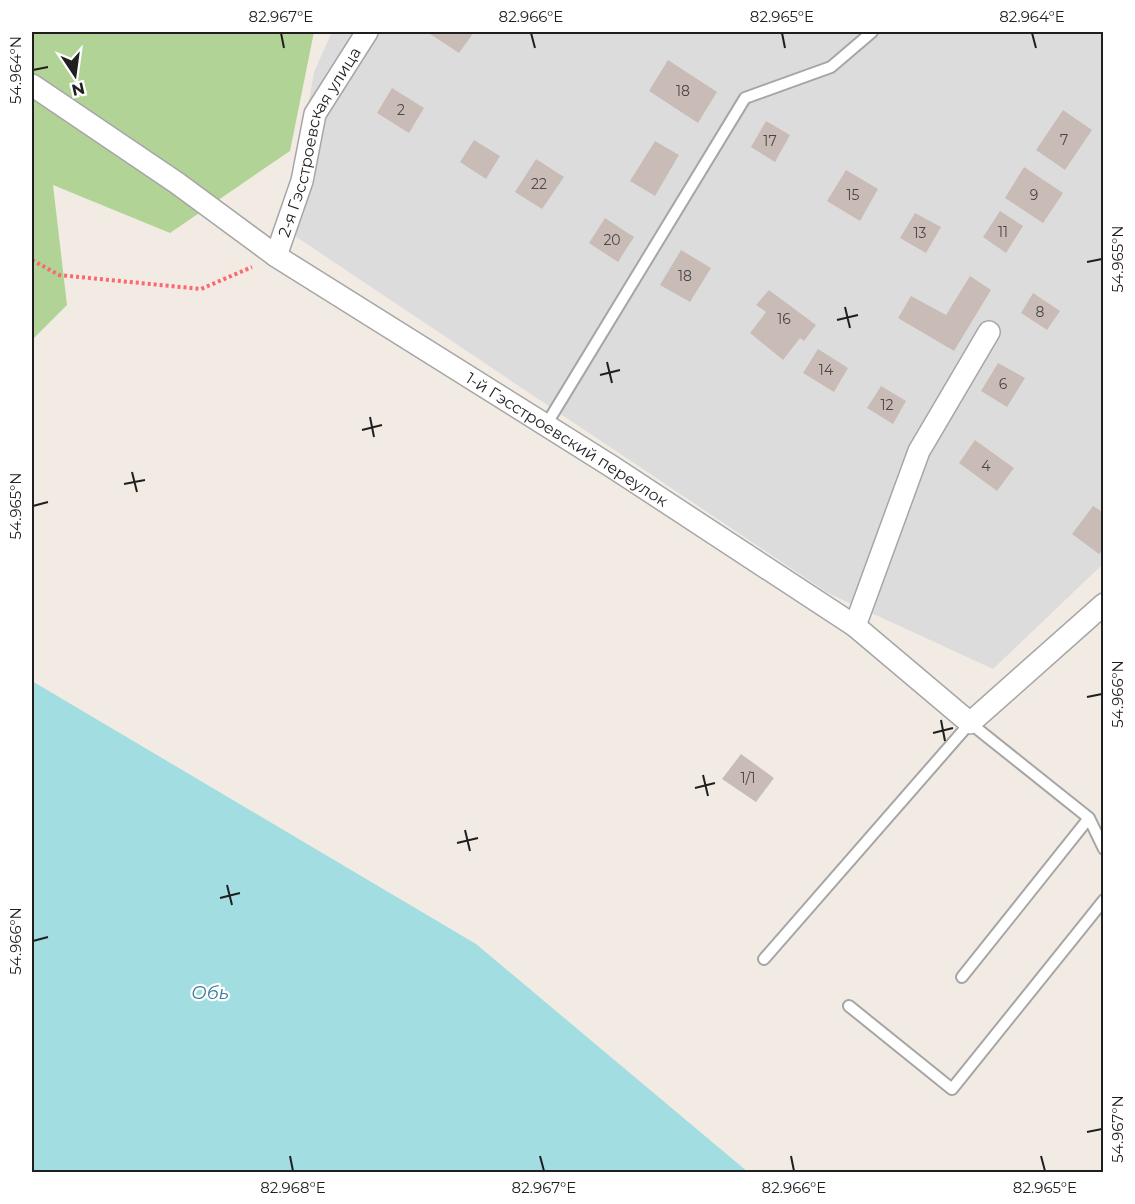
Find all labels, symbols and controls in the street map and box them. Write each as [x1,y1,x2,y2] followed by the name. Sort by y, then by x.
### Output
[249,7,313,26] text: 82.967°E
[499,7,563,26] text: 82.966°E
[750,7,814,26] text: 82.965°E
[999,7,1065,26] text: 82.964°E
[6,36,25,104] text: 54.964°N
[274,44,365,240] street label: 2-я Гэсстроевская улица
[45,45,105,105] north arrow
[70,78,87,100] text: N
[676,82,690,100] house number: 18
[397,101,405,119] house number: 2
[1060,131,1068,149] house number: 7
[763,132,777,150] house number: 17
[531,175,547,193] house number: 22
[847,186,860,204] house number: 15
[1030,186,1038,204] house number: 9
[998,223,1008,241] house number: 11
[914,224,927,242] house number: 13
[1108,226,1127,292] text: 54.965°N
[603,231,621,249] house number: 20
[678,267,692,285] house number: 18
[1036,303,1045,321] house number: 8
[777,310,791,328] house number: 16
[819,361,834,379] house number: 14
[462,368,672,511] street label: 1-й Гэсстроевский переулок
[999,375,1008,393] house number: 6
[880,396,894,414] house number: 12
[981,457,991,475] house number: 4
[6,473,25,539] text: 54.965°N
[1108,660,1127,728] text: 54.966°N
[740,769,756,787] house number: 1/1
[6,907,25,975] text: 54.966°N
[191,982,229,1004] water label: Обь
[1108,1095,1127,1163] text: 54.967°N
[260,1178,326,1197] text: 82.968°E
[512,1178,576,1197] text: 82.967°E
[762,1178,826,1197] text: 82.966°E
[1013,1178,1077,1197] text: 82.965°E

